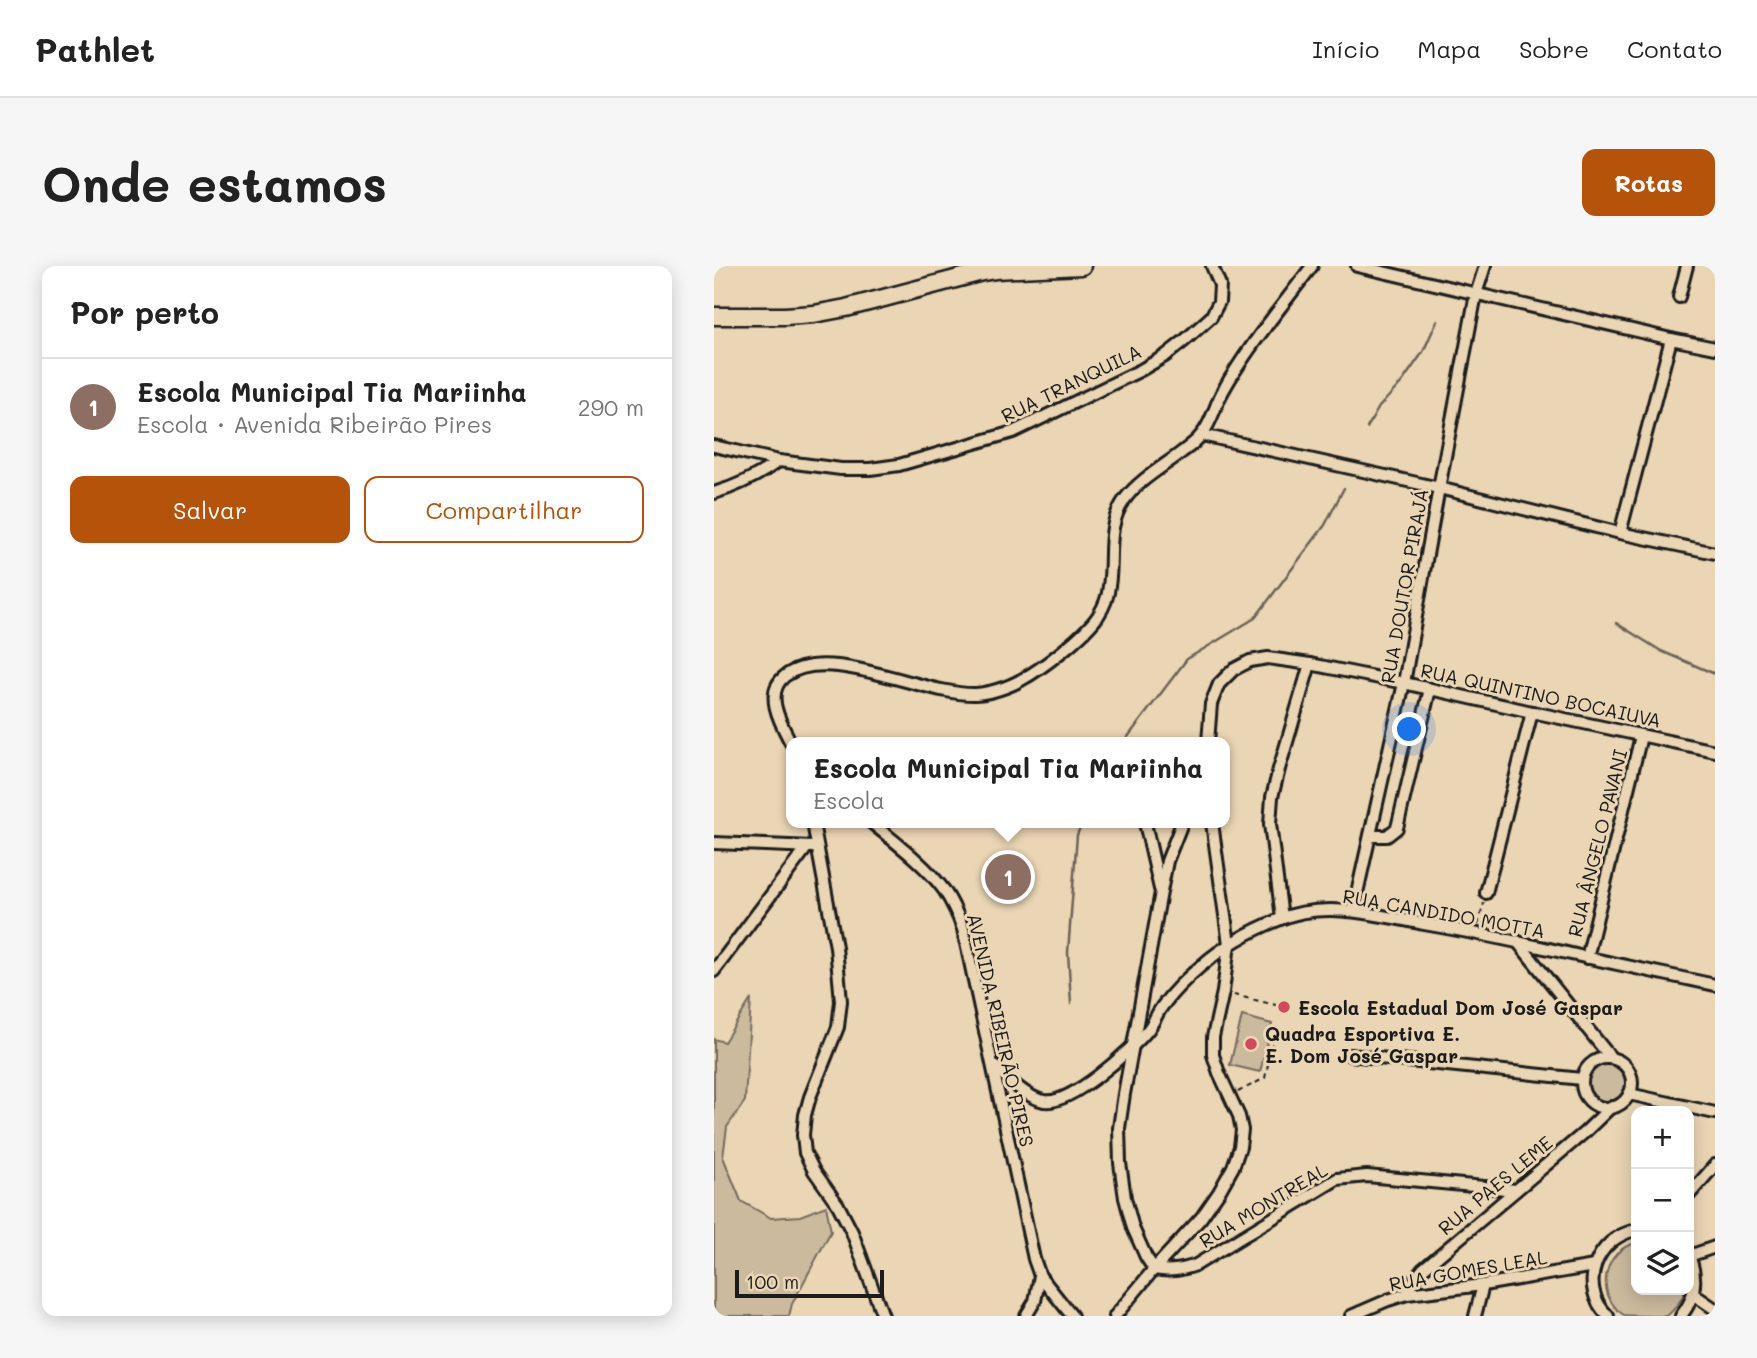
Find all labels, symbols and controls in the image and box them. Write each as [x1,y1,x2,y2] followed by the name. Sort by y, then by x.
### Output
[35,27,155,70] text: Pathlet
[1312,33,1379,64] text: Início
[1417,33,1481,64] text: Mapa
[1519,33,1589,64] text: Sobre
[1627,33,1722,64] text: Contato
[1582,149,1715,216] button: Rotas
[42,151,387,214] text: Onde estamos
[70,292,219,332] text: Por perto
[997,338,1145,428] street label: RUA TRANQUILA
[137,375,527,409] text: Escola Municipal Tia Mariinha
[88,392,98,422] text: 1
[578,392,644,422] text: 290 m
[137,409,492,439] text: Escola · Avenida Ribeirão Pires
[70,476,350,543] button: Salvar
[364,476,644,543] button: Compartilhar
[1375,487,1433,685] street label: RUA DOUTOR PIRAJÁ
[1419,657,1663,733] street label: RUA QUINTINO BOCAIUVA
[1392,712,1426,746] your location
[786,737,1230,828] popup
[1562,747,1632,939] street label: RUA ÂNGELO PAVANI
[813,751,1203,785] text: Escola Municipal Tia Mariinha
[813,785,885,815] text: Escola
[985,851,1031,903] pin: 1
[1341,883,1547,943] street label: RUA CANDIDO MOTTA
[962,911,1040,1149] street label: AVENIDA RIBEIRÃO PIRES
[1298,995,1623,1020] place label: Escola Estadual Dom José Gaspar
[1276,999,1292,1015] marker: Escola Estadual Dom José Gaspar
[1265,1021,1460,1068] place label: Quadra Esportiva E. E. Dom José Gaspar
[1243,1036,1259,1052] marker: Quadra Esportiva E. E. Dom José Gaspar
[1631,1106,1694,1295] map controls
[1631,1106,1694,1169] button: +
[1433,1130,1557,1240] street label: RUA PAES LEME
[1194,1157,1332,1253] street label: RUA MONTREAL
[1631,1169,1694,1232] button: −
[1631,1232,1694,1295] button: layers
[1387,1244,1549,1296] street label: RUA GOMES LEAL
[735,1267,884,1299] scale bar
[746,1269,799,1294] text: 100 m

